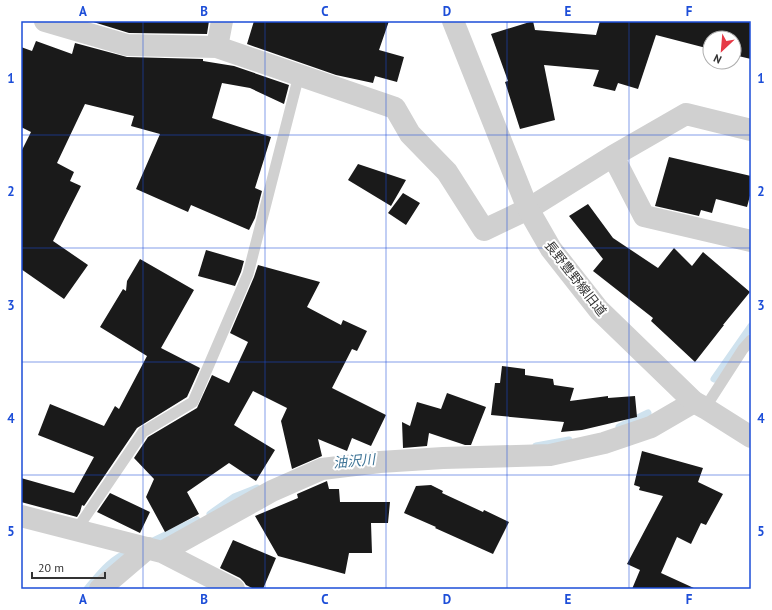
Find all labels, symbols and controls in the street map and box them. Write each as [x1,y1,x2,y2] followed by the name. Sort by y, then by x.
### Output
[79,3,87,20] text: A
[200,3,208,20] text: B
[321,3,329,20] text: C
[443,3,451,20] text: D
[565,3,572,20] text: E
[686,3,693,20] text: F
[702,30,742,70] north arrow
[711,51,724,67] text: N
[7,70,15,87] text: 1
[757,70,765,87] text: 1
[7,183,15,200] text: 2
[757,183,765,200] text: 2
[541,237,610,319] street label: 長野豊野線旧道
[7,297,15,314] text: 3
[757,297,765,314] text: 3
[7,410,15,427] text: 4
[757,410,765,427] text: 4
[332,450,378,472] water label: 油沢川
[7,523,15,540] text: 5
[757,523,765,540] text: 5
[32,554,105,580] scale bar
[38,560,64,575] text: 20 m
[79,591,87,608] text: A
[200,591,208,608] text: B
[321,591,329,608] text: C
[443,591,451,608] text: D
[565,591,572,608] text: E
[686,591,693,608] text: F

